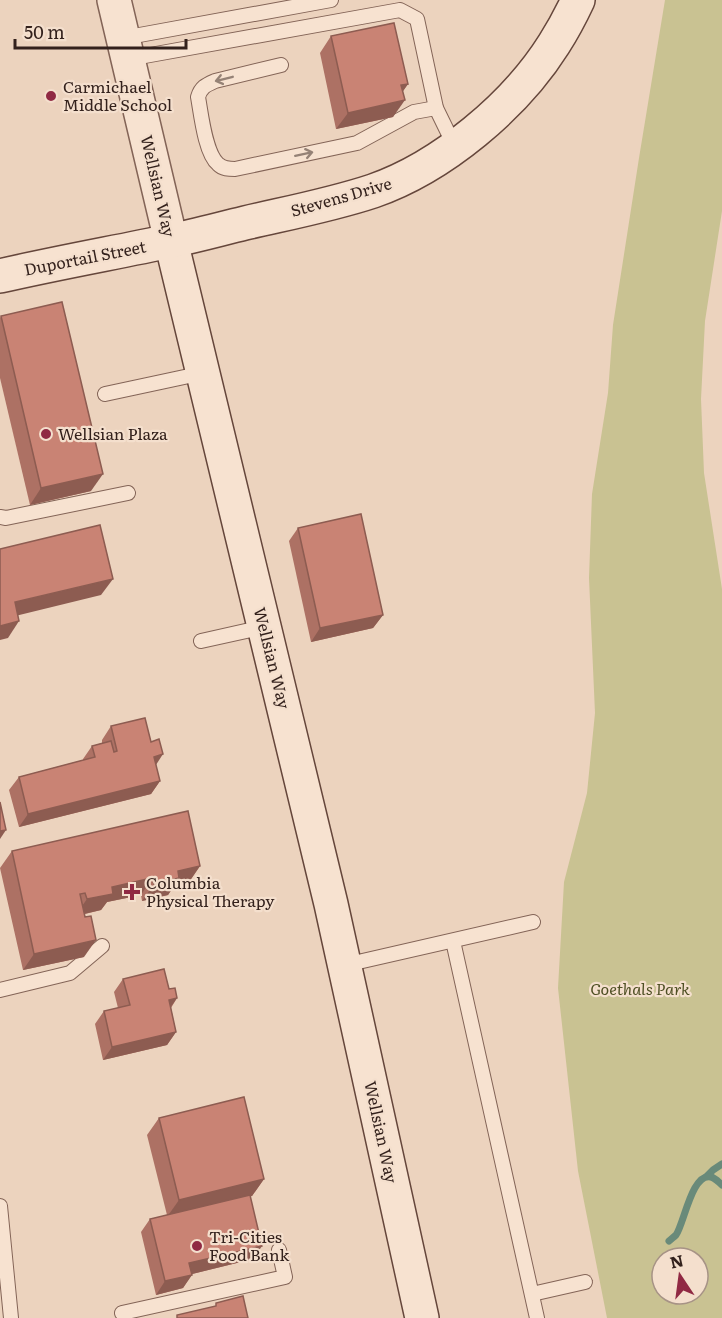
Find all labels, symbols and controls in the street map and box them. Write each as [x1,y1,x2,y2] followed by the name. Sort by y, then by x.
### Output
[15,12,186,50] scale bar
[24,18,65,45] text: 50 m
[215,73,234,85] one-way arrow
[63,74,172,116] place label: Carmichael Middle School
[44,89,58,103] marker: Carmichael Middle School
[136,132,183,240] street label: Wellsian Way
[294,148,314,159] one-way arrow
[287,170,394,222] street label: Stevens Drive
[22,233,148,281] street label: Duportail Street
[58,421,168,445] place label: Wellsian Plaza
[39,427,53,441] marker: Wellsian Plaza
[249,604,297,712] street label: Wellsian Way
[146,870,275,912] place label: Columbia Physical Therapy
[123,883,141,901] marker: Columbia Physical Therapy
[590,976,690,1000] park label: Goethals Park
[359,1079,405,1186] street label: Wellsian Way
[209,1224,290,1266] place label: Tri-Cities Food Bank
[190,1239,204,1253] marker: Tri-Cities Food Bank
[650,1246,710,1306] north arrow
[667,1247,686,1274] text: N

